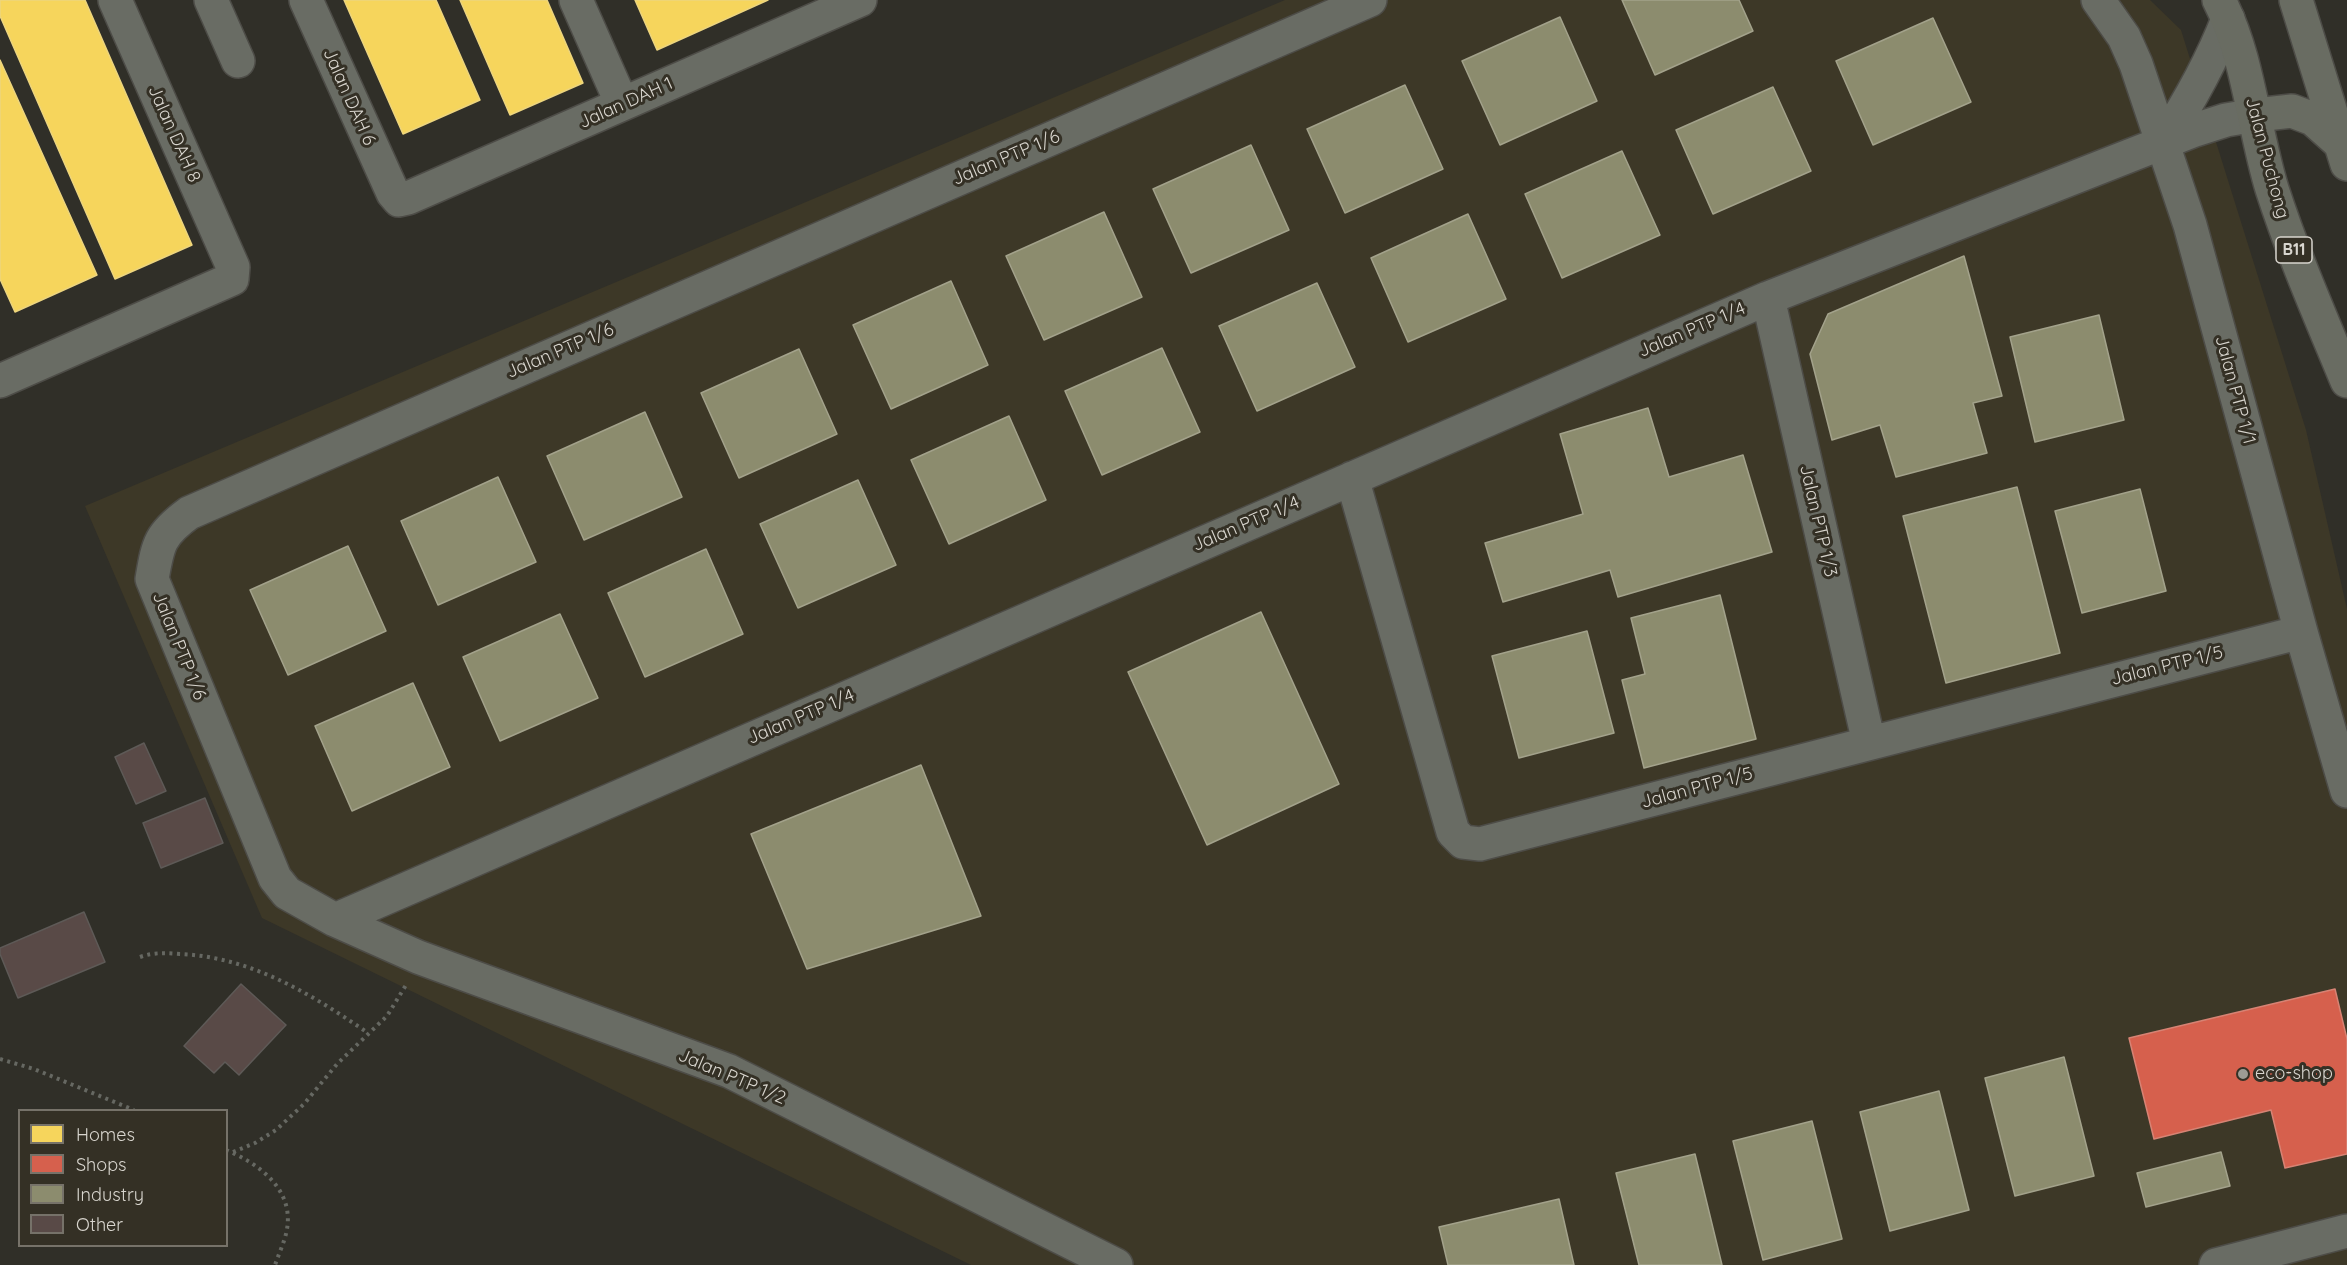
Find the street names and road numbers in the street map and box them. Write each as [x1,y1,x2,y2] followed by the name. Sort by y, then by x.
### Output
[318,45,380,149] street label: Jalan DAH 6
[576,73,676,133] street label: Jalan DAH 1
[143,82,205,186] street label: Jalan DAH 8
[2240,95,2294,221] street label: Jalan Puchong
[949,126,1063,190] street label: Jalan PTP 1/6
[2276,237,2312,263] road number: B11
[1635,298,1749,362] street label: Jalan PTP 1/4
[503,319,617,383] street label: Jalan PTP 1/6
[2210,333,2260,447] street label: Jalan PTP 1/1
[1795,463,1841,579] street label: Jalan PTP 1/3
[1189,492,1303,556] street label: Jalan PTP 1/4
[148,589,210,703] street label: Jalan PTP 1/6
[2109,642,2225,690] street label: Jalan PTP 1/5
[744,685,858,749] street label: Jalan PTP 1/4
[1639,763,1755,813] street label: Jalan PTP 1/5
[675,1045,789,1109] street label: Jalan PTP 1/2

